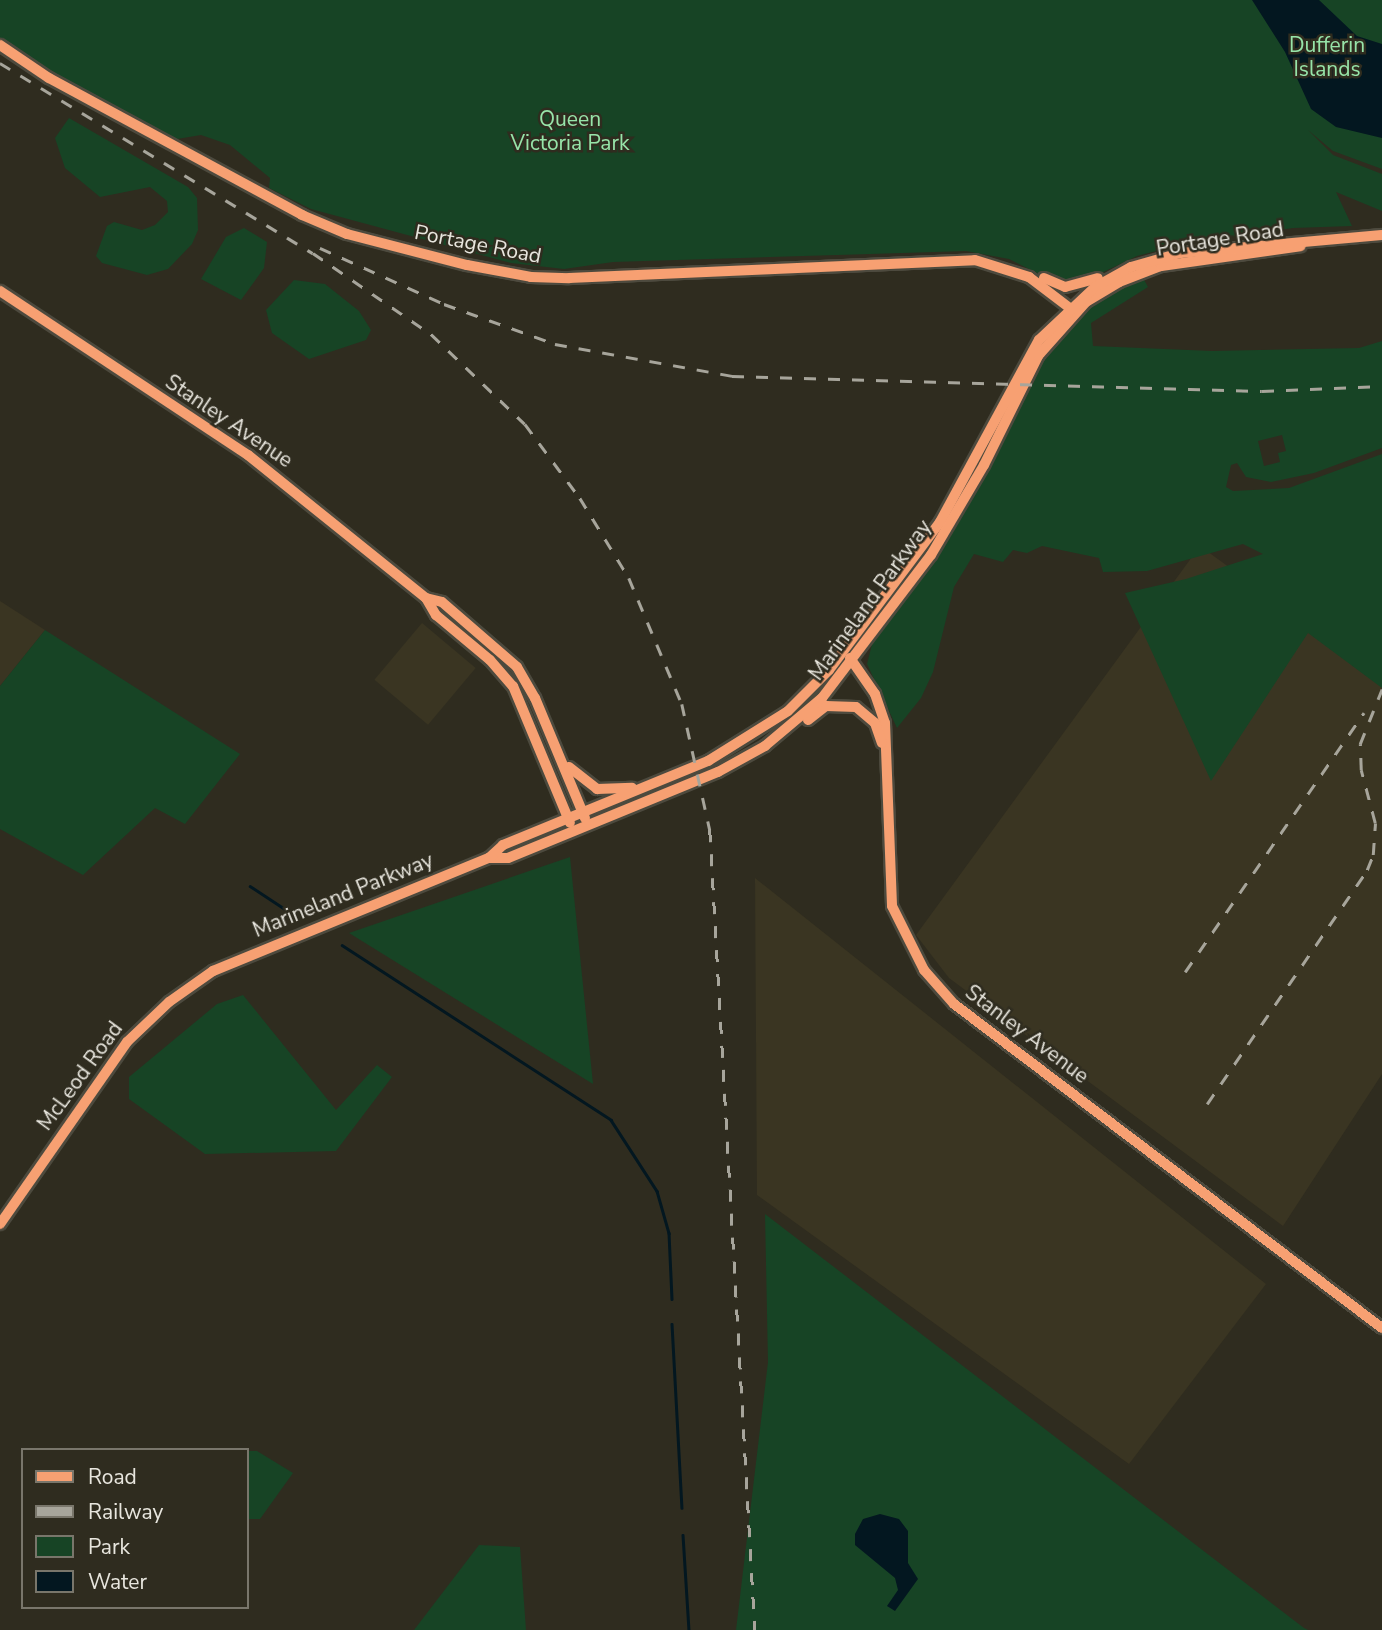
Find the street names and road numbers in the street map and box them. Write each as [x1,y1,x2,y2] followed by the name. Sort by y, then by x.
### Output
[1154,216,1286,262] street label: Portage Road
[412,219,544,269] street label: Portage Road
[161,369,297,473] street label: Stanley Avenue
[803,515,937,685] street label: Marineland Parkway
[249,847,437,943] street label: Marineland Parkway
[960,979,1094,1089] street label: Stanley Avenue
[32,1017,128,1135] street label: McLeod Road

